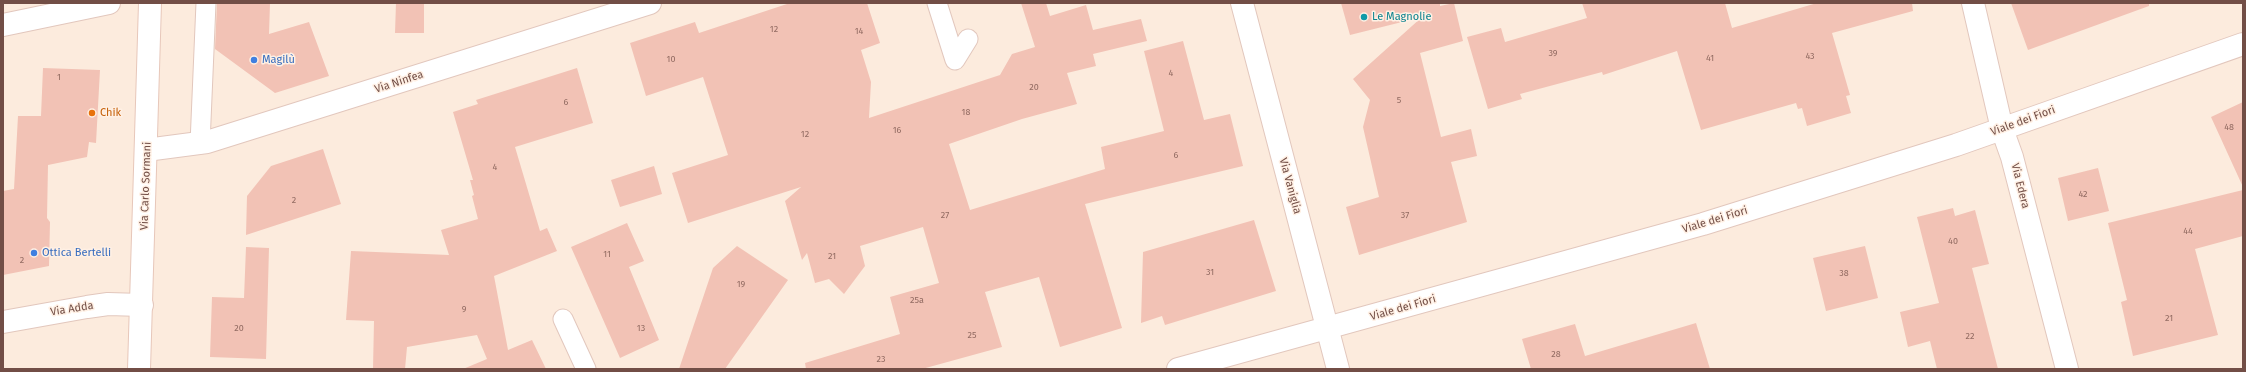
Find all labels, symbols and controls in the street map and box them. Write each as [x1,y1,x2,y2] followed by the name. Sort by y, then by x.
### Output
[1372,10,1431,24] place label: Le Magnolie
[1359,12,1369,22] marker: Le Magnolie
[770,24,778,34] house number: 12
[855,26,863,36] house number: 14
[1548,48,1558,58] house number: 39
[1805,51,1815,61] house number: 43
[262,53,295,67] place label: Magilù
[1706,53,1714,63] house number: 41
[667,54,675,64] house number: 10
[249,55,259,65] marker: Magilù
[373,68,425,96] street label: Via Ninfea
[1169,68,1173,78] house number: 4
[57,72,61,82] house number: 1
[1029,82,1039,92] house number: 20
[1397,95,1401,105] house number: 5
[564,97,568,107] house number: 6
[1989,103,2057,139] street label: Viale dei Fiori
[100,106,121,120] place label: Chik
[962,107,970,117] house number: 18
[87,108,97,118] marker: Chik
[2224,122,2234,132] house number: 48
[893,125,901,135] house number: 16
[801,129,809,139] house number: 12
[138,142,154,230] street label: Via Carlo Sormani
[1174,150,1178,160] house number: 6
[1276,157,1304,215] street label: Via Vaniglia
[493,162,497,172] house number: 4
[2008,162,2032,210] street label: Via Edera
[2078,189,2088,199] house number: 42
[292,195,296,205] house number: 2
[1681,204,1749,236] street label: Viale dei Fiori
[941,210,949,220] house number: 27
[1401,210,1409,220] house number: 37
[2183,226,2193,236] house number: 44
[1948,236,1958,246] house number: 40
[42,246,111,260] place label: Ottica Bertelli
[29,248,39,258] marker: Ottica Bertelli
[603,249,611,259] house number: 11
[828,251,836,261] house number: 21
[20,255,24,265] house number: 2
[1206,267,1214,277] house number: 31
[1839,268,1849,278] house number: 38
[737,279,745,289] house number: 19
[1369,292,1437,324] street label: Viale dei Fiori
[910,295,924,305] house number: 25a
[49,299,95,319] street label: Via Adda
[462,304,466,314] house number: 9
[2165,313,2173,323] house number: 21
[234,323,244,333] house number: 20
[637,323,645,333] house number: 13
[968,330,976,340] house number: 25
[1966,331,1974,341] house number: 22
[1551,349,1561,359] house number: 28
[877,354,885,364] house number: 23

